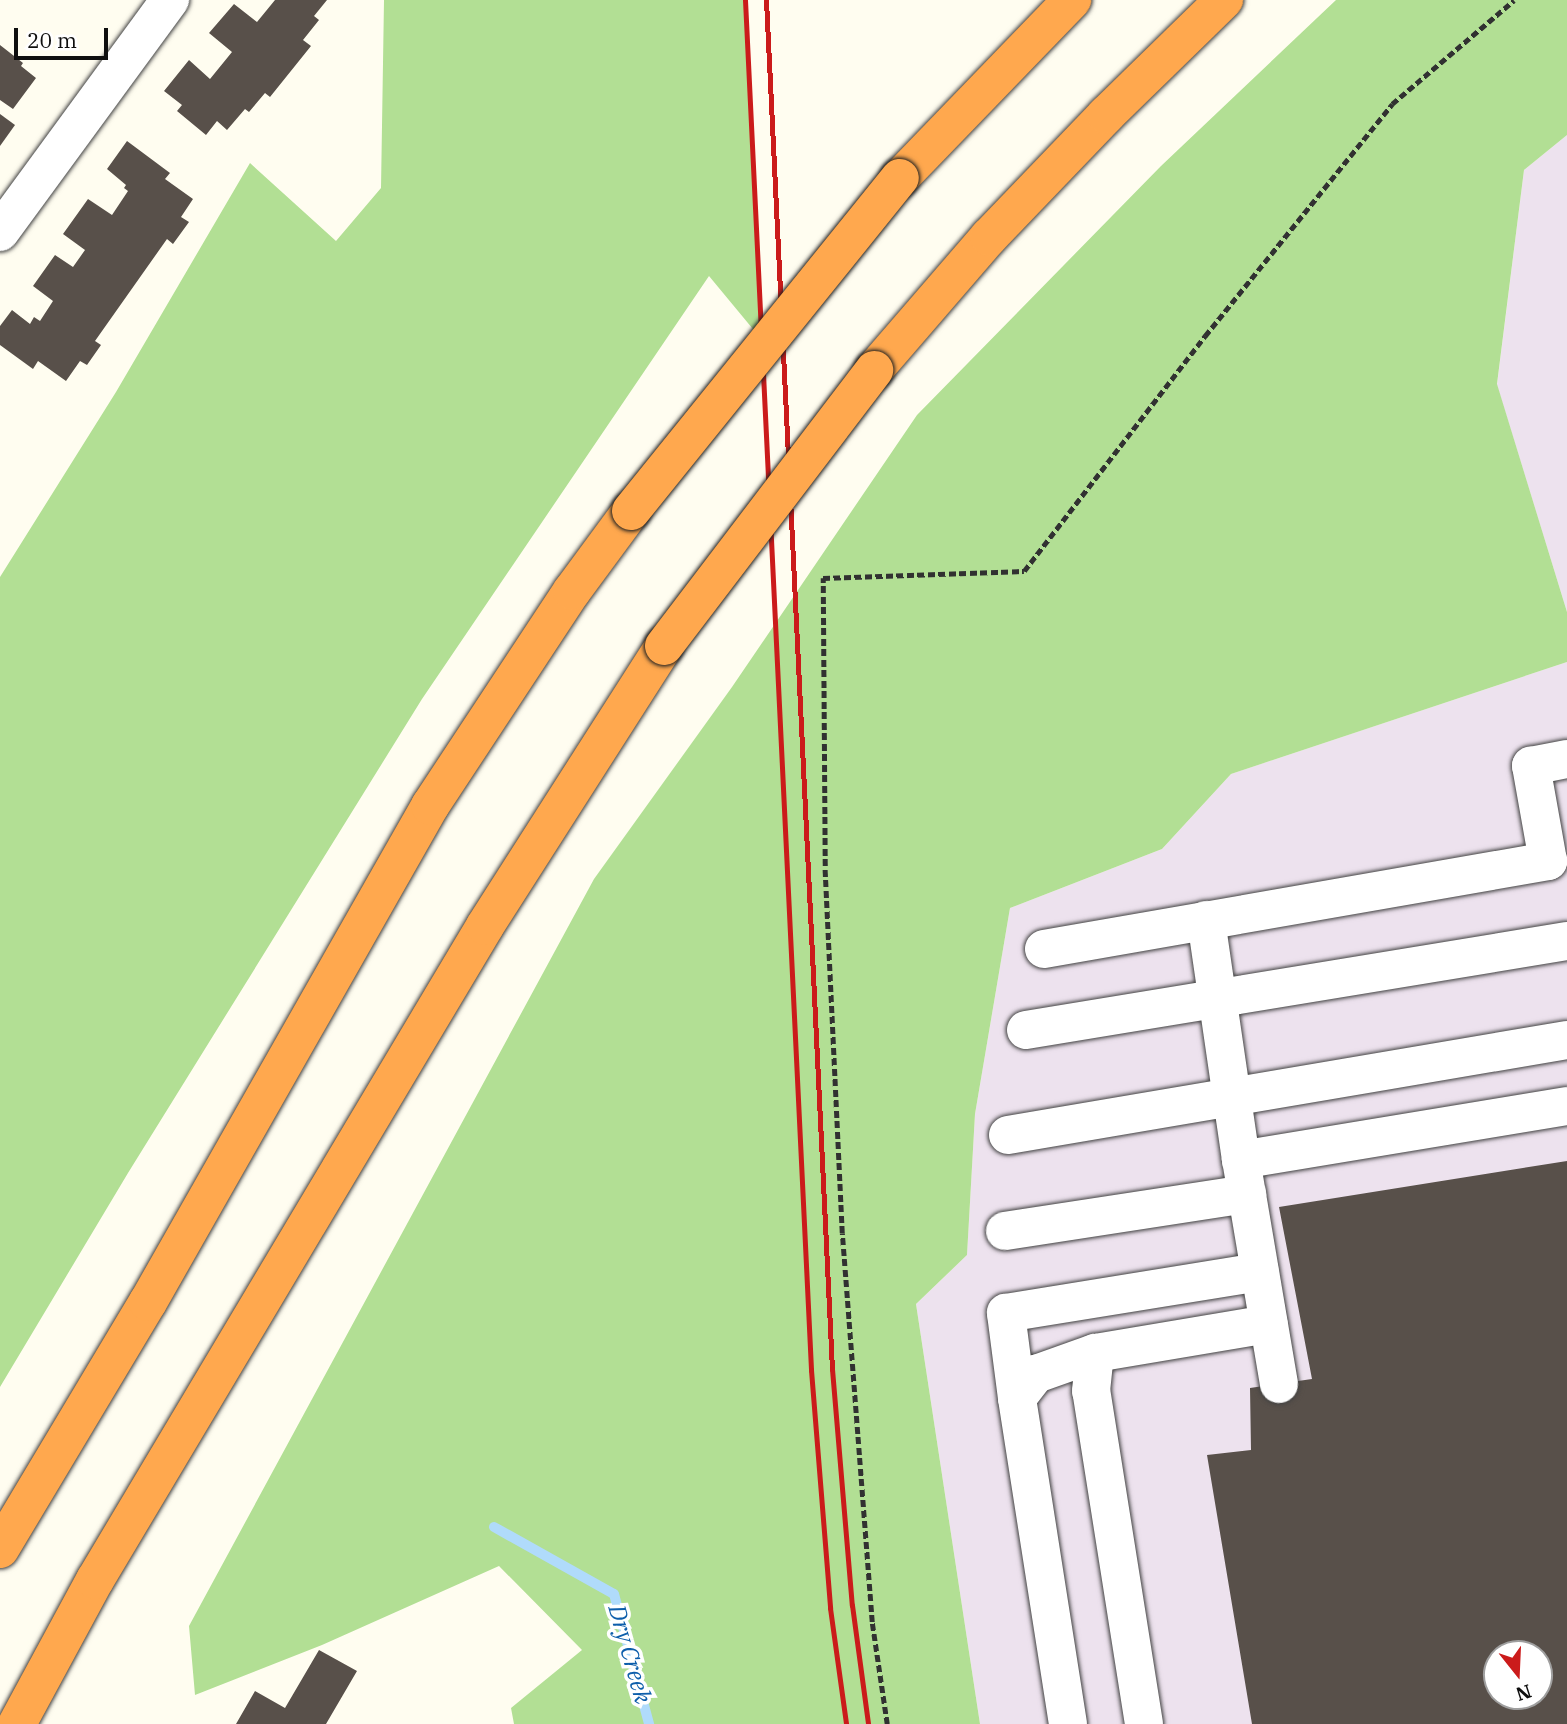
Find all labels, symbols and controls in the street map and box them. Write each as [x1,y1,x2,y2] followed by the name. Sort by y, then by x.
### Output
[18,14,112,58] scale bar
[27,26,77,54] text: 20 m
[602,1601,658,1707] water label: Dry Creek
[1483,1640,1553,1710] north arrow
[1513,1679,1535,1707] text: N

